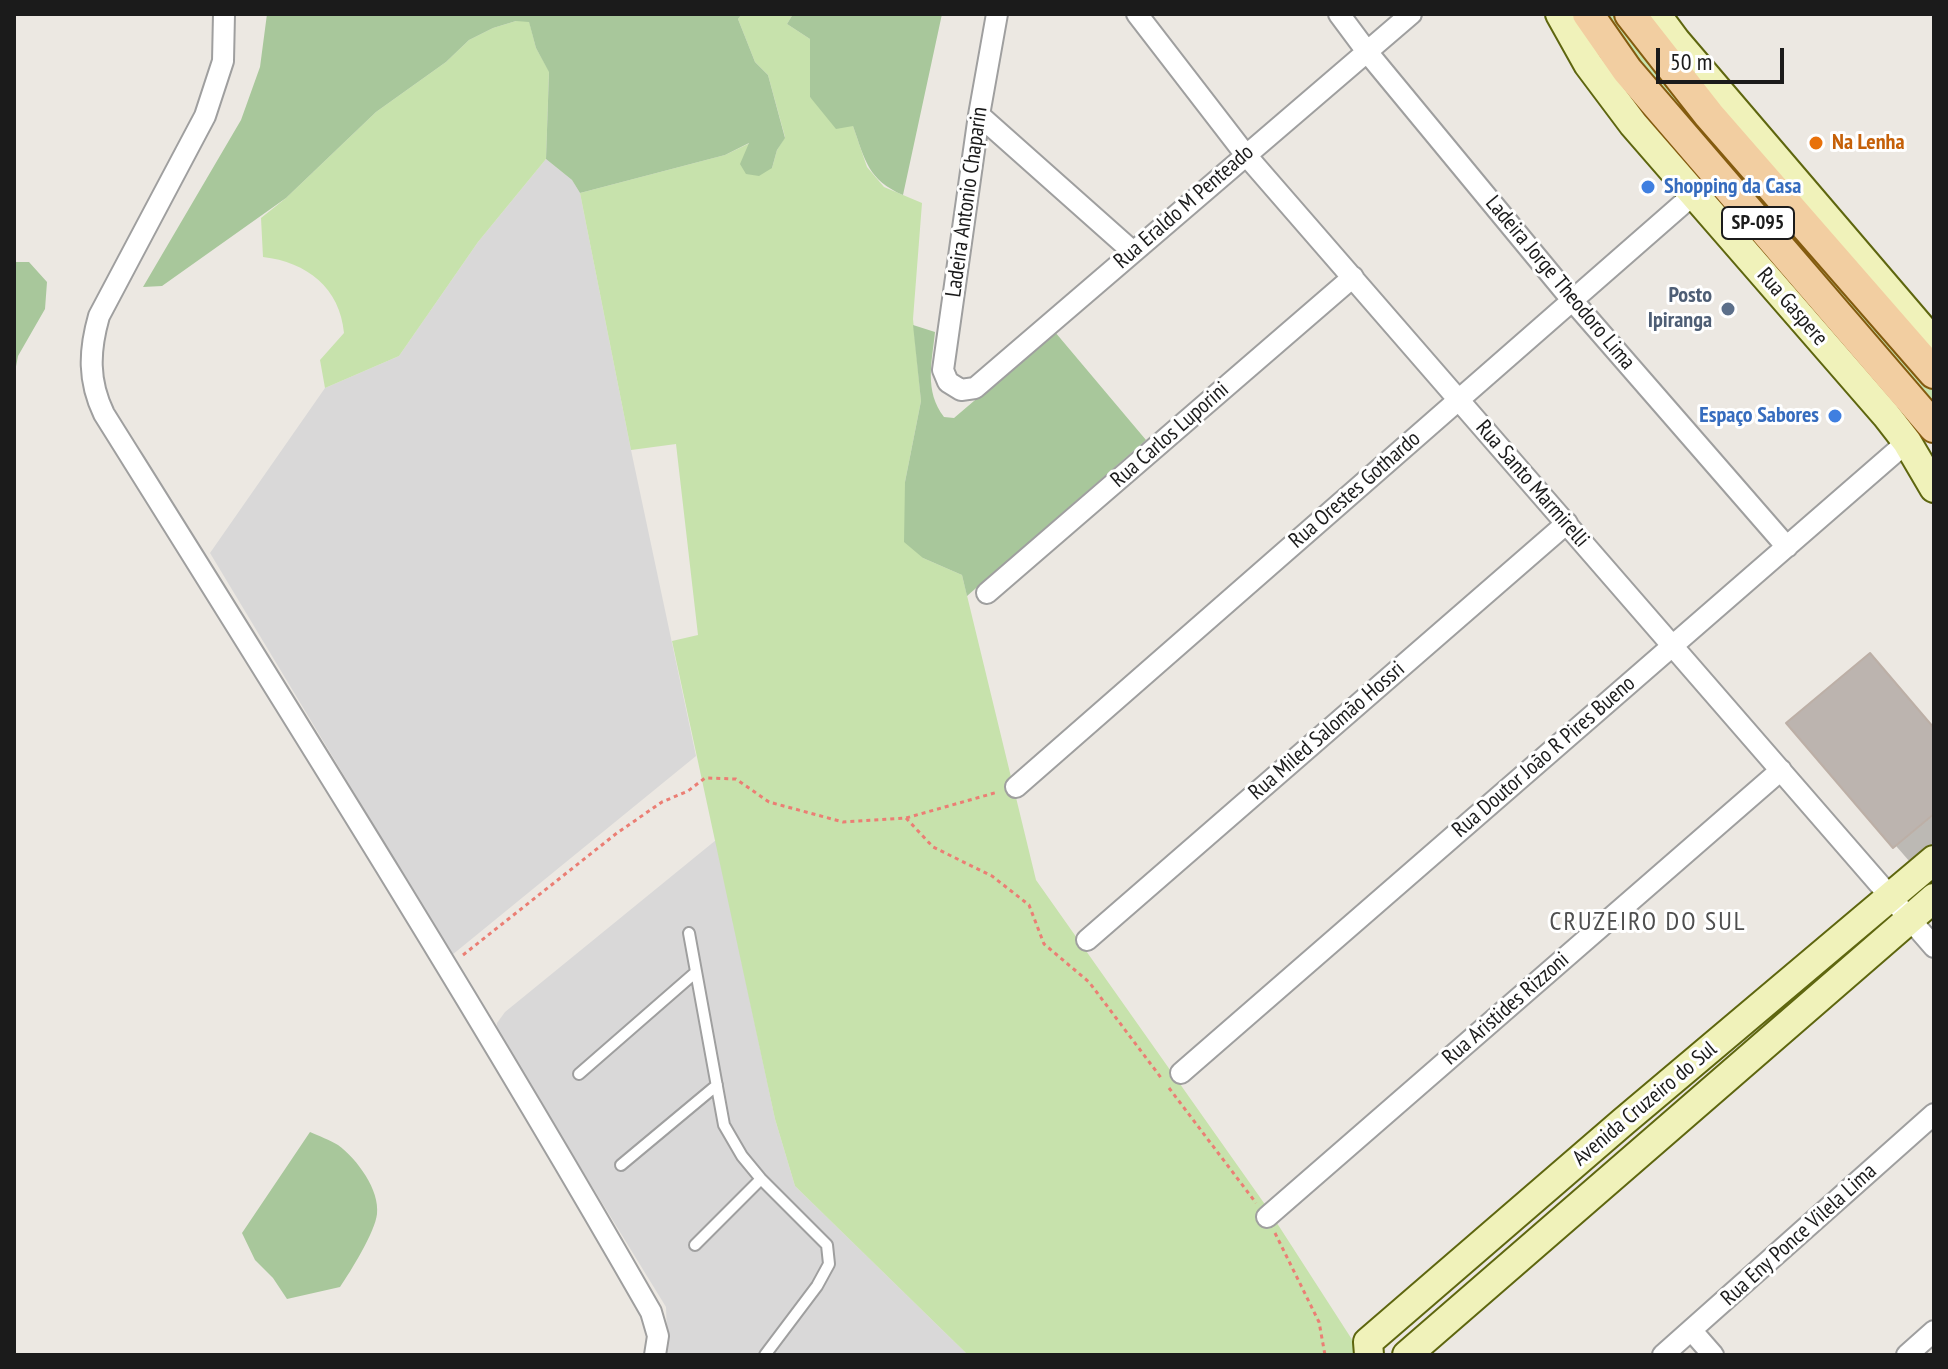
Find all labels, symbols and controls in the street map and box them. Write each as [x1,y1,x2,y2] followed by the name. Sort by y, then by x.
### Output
[1660,32,1788,82] scale bar
[1670,46,1712,77] text: 50 m
[941,105,993,299] street label: Ladeira Antonio Chaparin
[1832,130,1904,156] place label: Na Lenha
[1807,134,1825,152] marker: Na Lenha
[1109,139,1259,275] street label: Rua Eraldo M Penteado
[1664,174,1801,200] place label: Shopping da Casa
[1639,178,1657,196] marker: Shopping da Casa
[1480,191,1640,375] street label: Ladeira Jorge Theodoro Lima
[1722,207,1794,239] road number: SP-095
[1751,263,1833,351] street label: Rua Gaspere
[1648,283,1712,334] place label: Posto Ipiranga
[1719,300,1737,318] marker: Posto Ipiranga
[1106,377,1234,493] street label: Rua Carlos Luporini
[1699,403,1819,429] place label: Espaço Sabores
[1826,407,1844,425] marker: Espaço Sabores
[1470,415,1594,553] street label: Rua Santo Marmirelli
[1284,426,1426,554] street label: Rua Orestes Gothardo
[1244,656,1410,806] street label: Rua Miled Salomão Hossri
[1447,671,1641,843] street label: Rua Doutor João R Pires Bueno
[1550,907,1746,939] district label: CRUZEIRO DO SUL
[1437,947,1575,1071] street label: Rua Aristides Rizzoni
[1568,1036,1722,1172] street label: Avenida Cruzeiro do Sul
[1716,1158,1882,1312] street label: Rua Eny Ponce Vilela Lima

